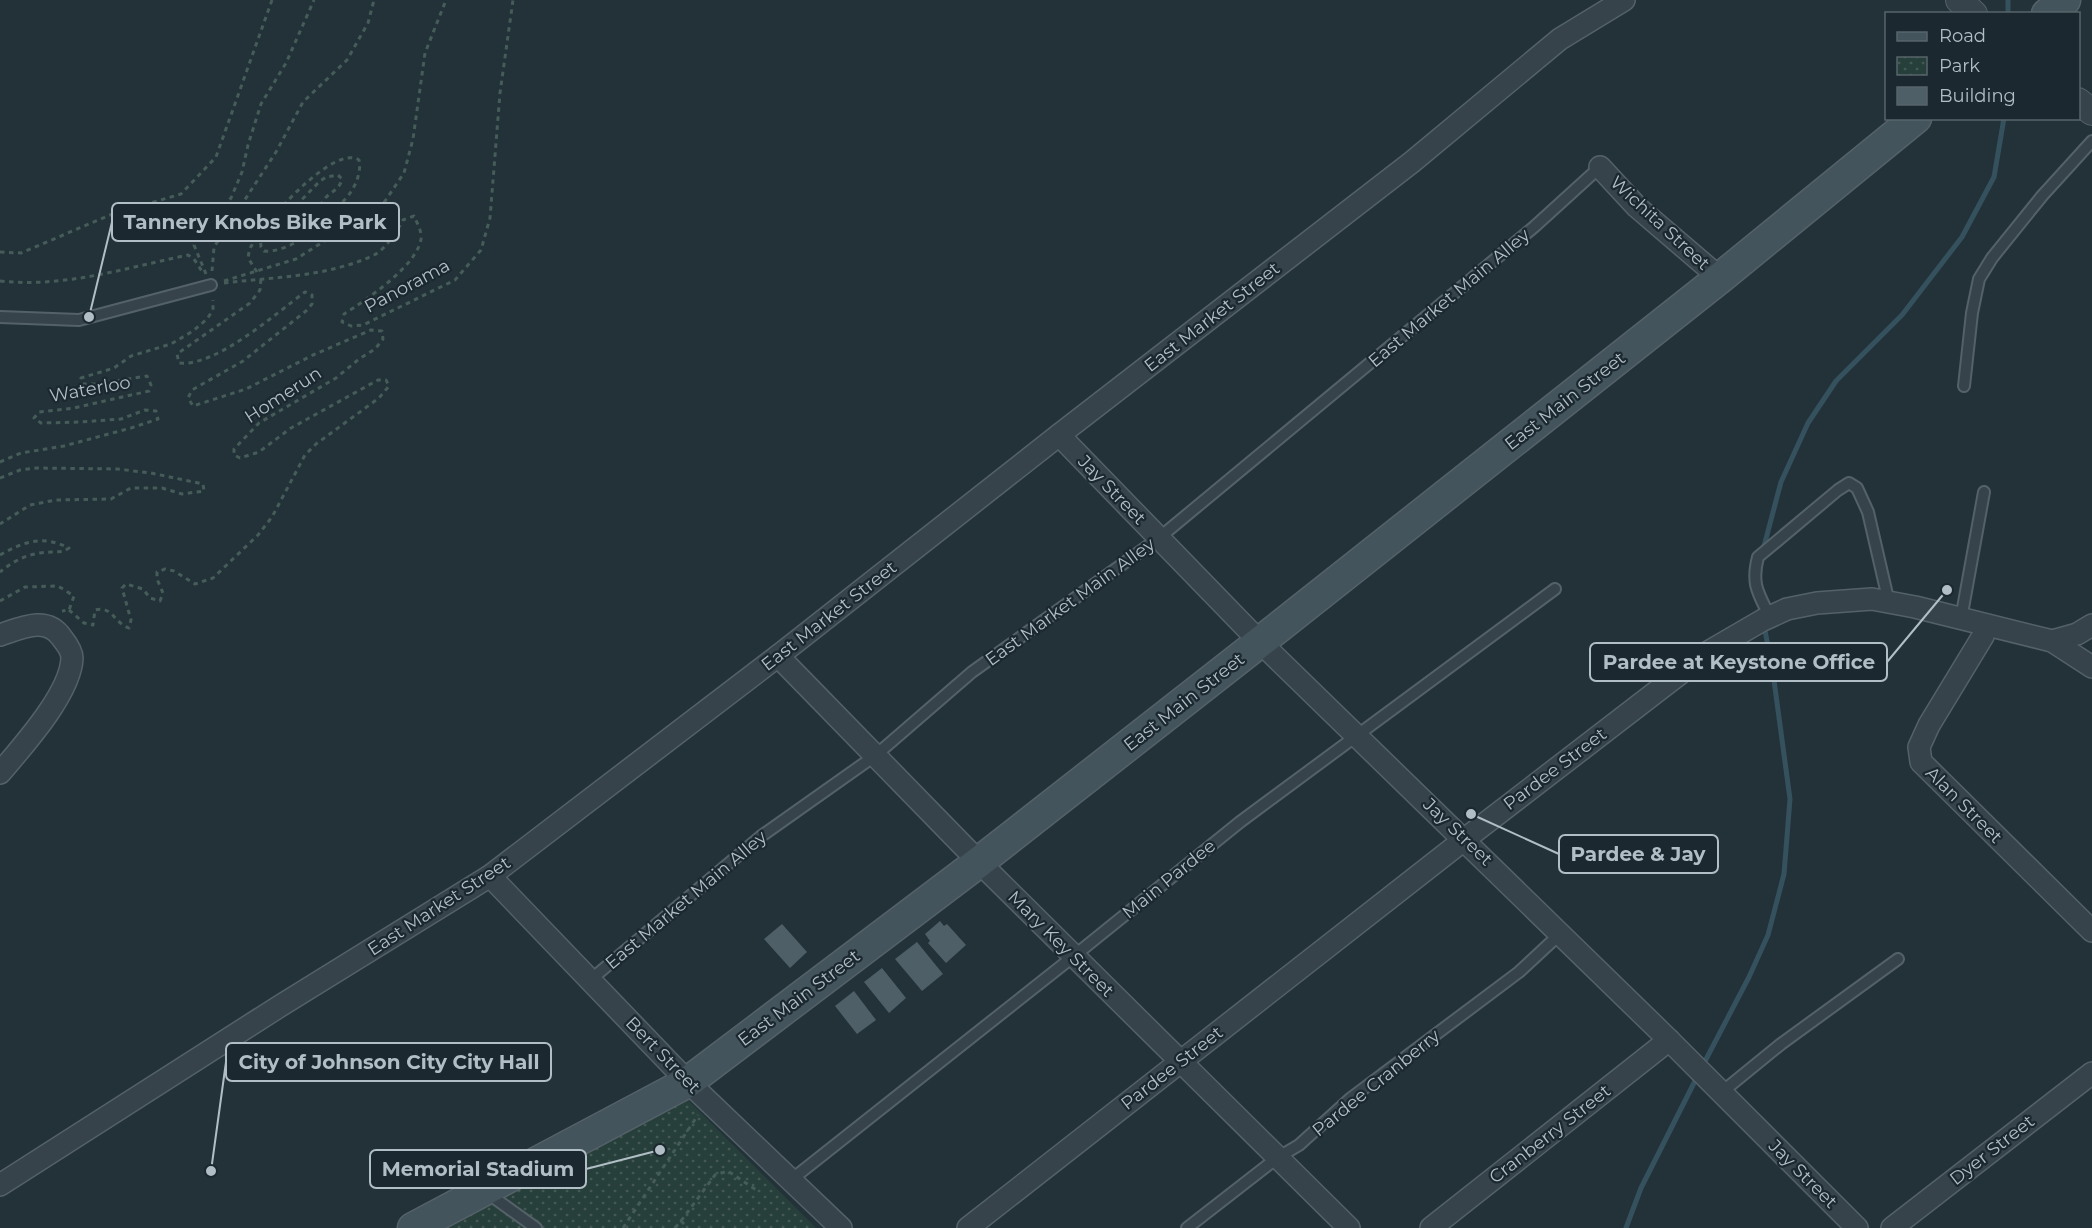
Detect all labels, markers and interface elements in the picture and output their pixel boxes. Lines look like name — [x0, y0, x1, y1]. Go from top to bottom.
legend — [1885, 12, 2080, 120]
text: Road — [1939, 25, 1986, 47]
text: Park — [1939, 55, 1980, 77]
text: Building — [1939, 85, 2016, 107]
street label: Wichita Street — [1606, 171, 1714, 275]
callout: Tannery Knobs Bike Park — [112, 203, 399, 241]
text: Tannery Knobs Bike Park — [124, 210, 387, 234]
street label: East Market Main Alley — [1364, 224, 1534, 372]
street label: Panorama — [361, 254, 453, 318]
street label: East Market Street — [1140, 257, 1284, 377]
street label: East Main Street — [1500, 347, 1630, 455]
street label: Homerun — [240, 362, 326, 428]
street label: Waterloo — [48, 371, 132, 407]
street label: Jay Street — [1073, 450, 1151, 529]
street label: East Market Main Alley — [981, 533, 1159, 671]
street label: East Market Street — [757, 556, 901, 676]
callout: Pardee at Keystone Office — [1590, 643, 1887, 681]
street label: East Main Street — [1119, 648, 1249, 756]
text: Pardee at Keystone Office — [1603, 650, 1875, 674]
street label: Pardee Street — [1499, 723, 1611, 815]
street label: Alan Street — [1921, 762, 2007, 848]
street label: Jay Street — [1418, 793, 1497, 871]
street label: East Market Main Alley — [601, 826, 771, 974]
street label: Main Pardee — [1118, 835, 1220, 923]
callout: Pardee & Jay — [1559, 835, 1718, 873]
text: Pardee & Jay — [1570, 842, 1707, 866]
street label: East Market Street — [363, 852, 515, 960]
street label: Mary Key Street — [1003, 886, 1119, 1002]
street label: East Main Street — [734, 945, 864, 1051]
street label: Bert Street — [621, 1012, 705, 1098]
street label: Pardee Street — [1117, 1021, 1227, 1115]
street label: Pardee Cranberry — [1308, 1025, 1444, 1141]
callout: City of Johnson City City Hall — [226, 1043, 551, 1081]
text: City of Johnson City City Hall — [239, 1050, 539, 1074]
street label: Cranberry Street — [1485, 1080, 1615, 1188]
street label: Dyer Street — [1945, 1110, 2039, 1190]
street label: Jay Street — [1763, 1134, 1842, 1213]
callout: Memorial Stadium — [370, 1150, 586, 1188]
text: Memorial Stadium — [382, 1157, 574, 1181]

